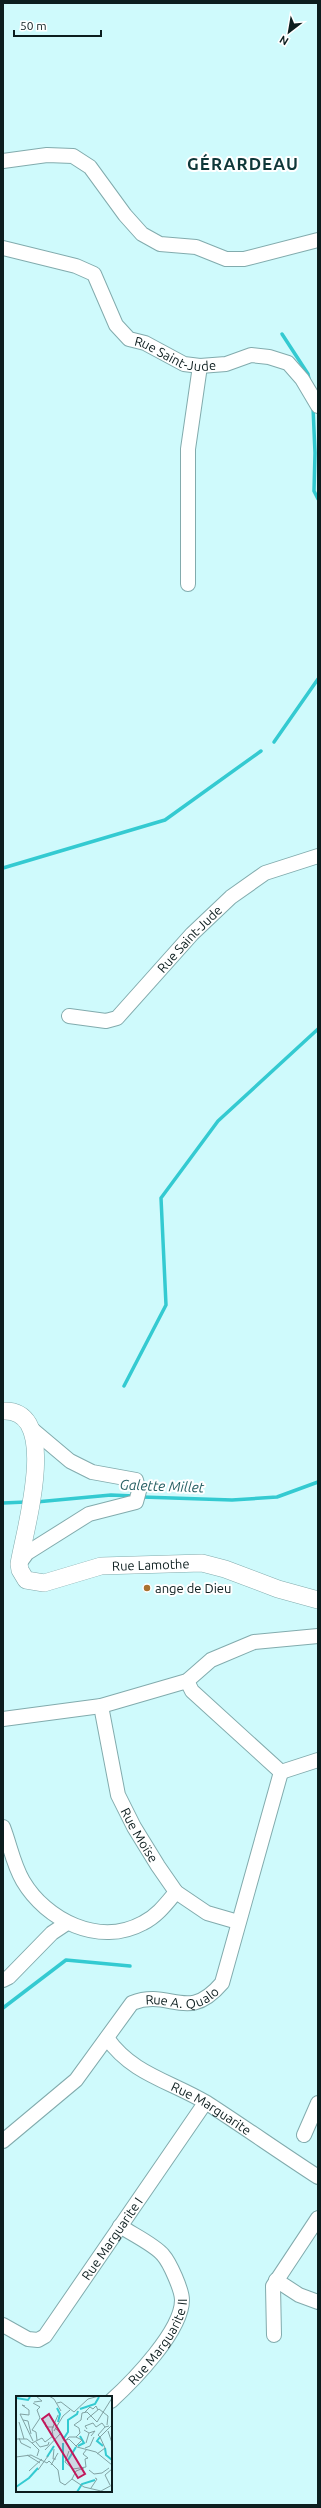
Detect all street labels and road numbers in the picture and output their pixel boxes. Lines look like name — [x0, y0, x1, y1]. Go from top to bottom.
street label: Rue Saint-Jude — [133, 334, 216, 373]
street label: Rue Saint-Jude — [154, 903, 224, 975]
street label: Rue Lamothe — [112, 1556, 190, 1573]
street label: Rue Moïse — [118, 1805, 161, 1865]
street label: Rue A. Qualo — [145, 1984, 221, 2012]
street label: Rue Marguarite — [169, 2079, 254, 2137]
street label: Rue Marguarite I — [79, 2195, 145, 2282]
street label: Rue Marguarite II — [125, 2299, 189, 2387]

